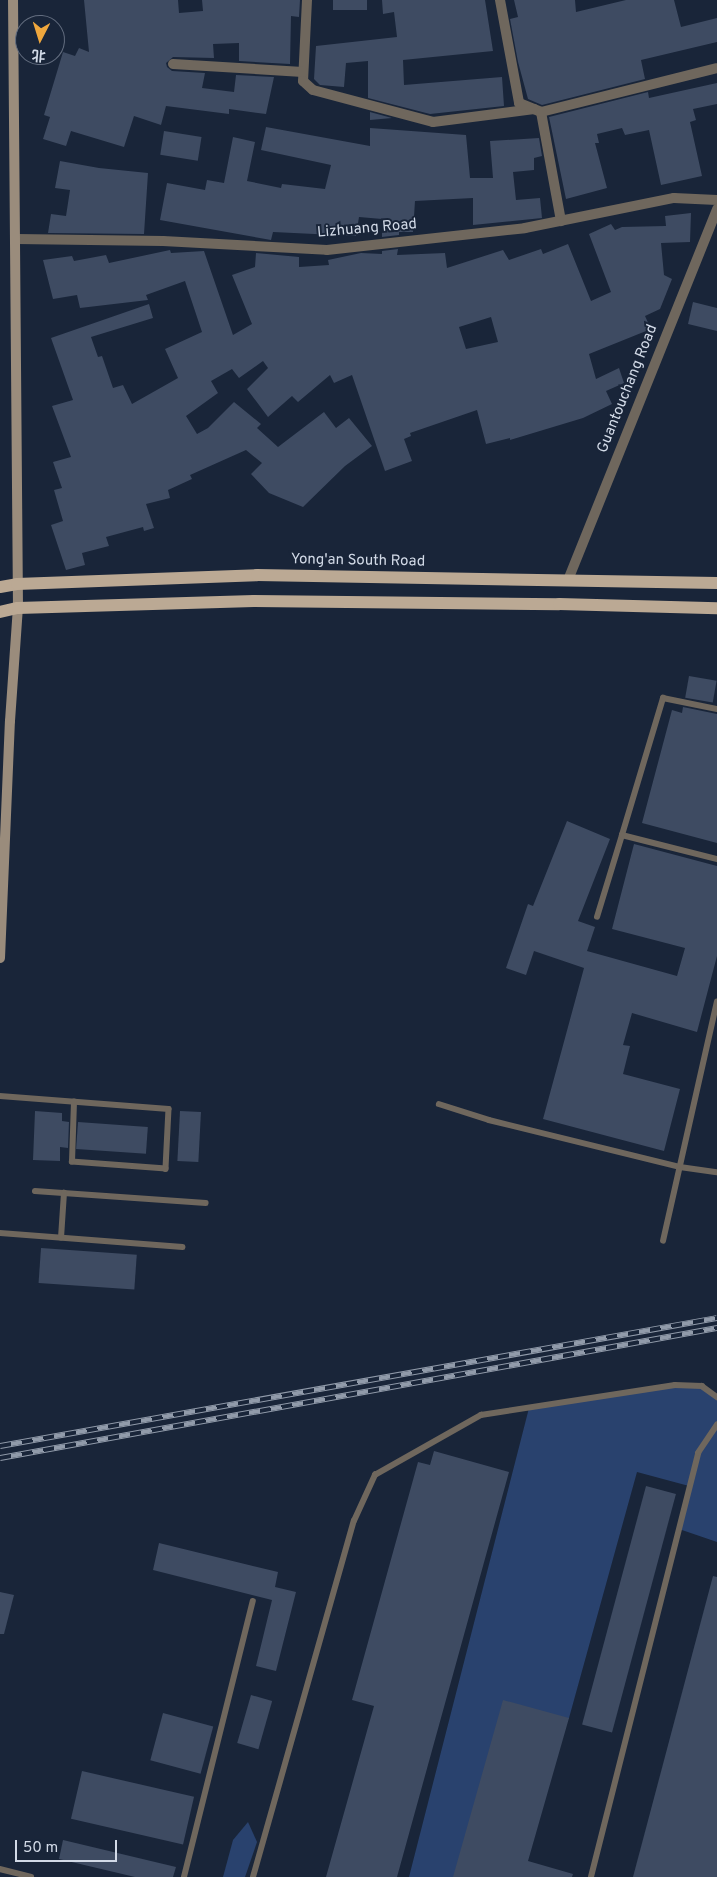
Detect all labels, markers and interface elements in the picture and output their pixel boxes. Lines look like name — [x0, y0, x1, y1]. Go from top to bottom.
north arrow — [15, 15, 65, 65]
text: 北 — [31, 45, 46, 64]
street label: Lizhuang Road — [316, 216, 418, 242]
street label: Guantouchang Road — [594, 322, 662, 456]
street label: Yong'an South Road — [291, 551, 425, 571]
scale bar — [18, 1830, 120, 1862]
text: 50 m — [23, 1839, 58, 1858]

